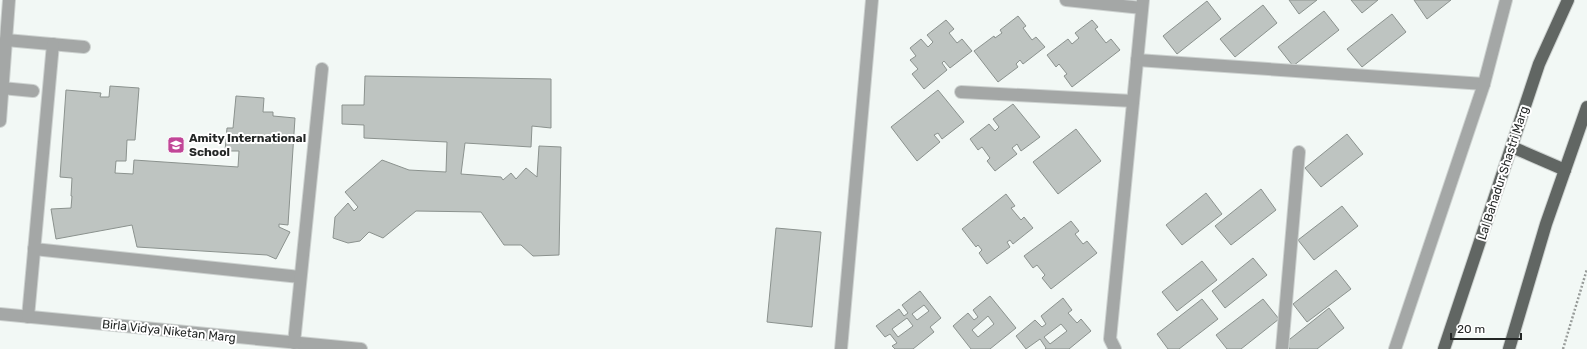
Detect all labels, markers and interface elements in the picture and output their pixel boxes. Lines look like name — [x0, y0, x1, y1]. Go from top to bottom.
street label: Lal Bahadur Shastri Marg — [1475, 104, 1531, 242]
place label: Amity International School — [189, 131, 306, 159]
school or university icon: Amity International School — [166, 135, 186, 155]
scale bar — [1451, 315, 1521, 341]
street label: Birla Vidya Niketan Marg — [101, 317, 237, 345]
text: 20 m — [1457, 322, 1485, 336]

